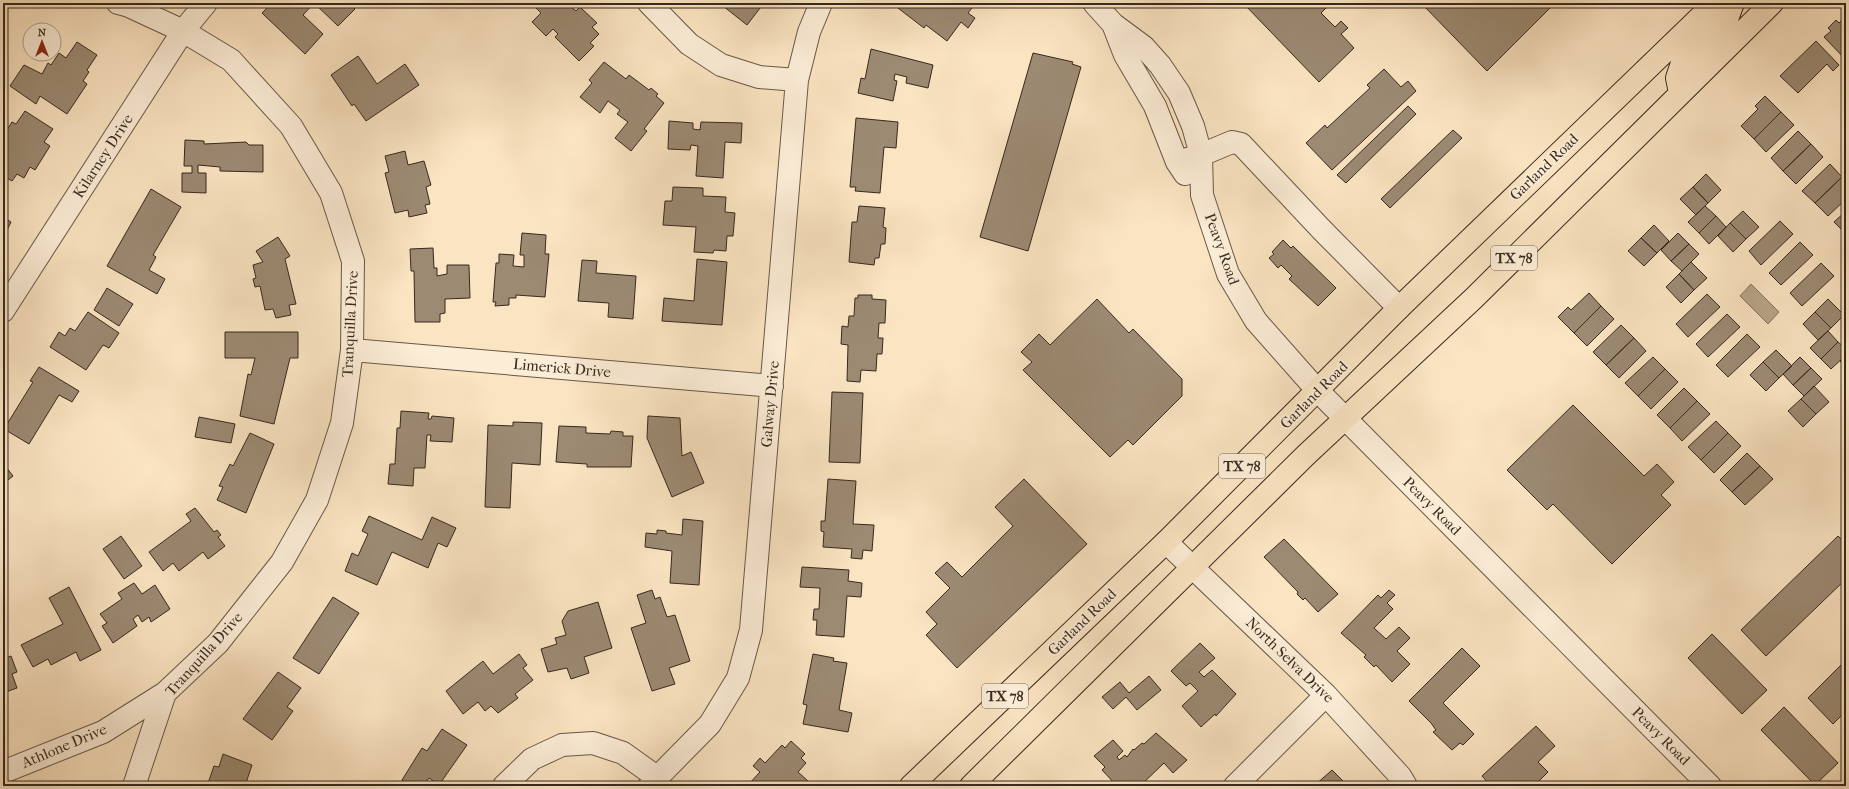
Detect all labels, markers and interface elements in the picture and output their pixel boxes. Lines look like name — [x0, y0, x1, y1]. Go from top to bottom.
north arrow — [22, 22, 62, 62]
text: N — [38, 26, 47, 39]
street label: Kilarney Drive — [69, 110, 137, 201]
street label: Garland Road — [1506, 129, 1583, 204]
street label: Peavy Road — [1201, 211, 1244, 288]
road number: TX 78 — [1491, 246, 1537, 270]
street label: Tranquilla Drive — [338, 270, 362, 378]
street label: Limerick Drive — [512, 355, 612, 381]
street label: Garland Road — [1276, 357, 1352, 433]
street label: Galway Drive — [757, 359, 783, 448]
road number: TX 78 — [1219, 454, 1265, 478]
street label: Peavy Road — [1399, 473, 1465, 539]
street label: Garland Road — [1044, 584, 1121, 659]
street label: Tranquilla Drive — [162, 608, 247, 700]
street label: North Selva Drive — [1242, 613, 1338, 707]
road number: TX 78 — [982, 684, 1028, 708]
street label: Peavy Road — [1628, 703, 1694, 769]
street label: Athlone Drive — [18, 720, 110, 772]

